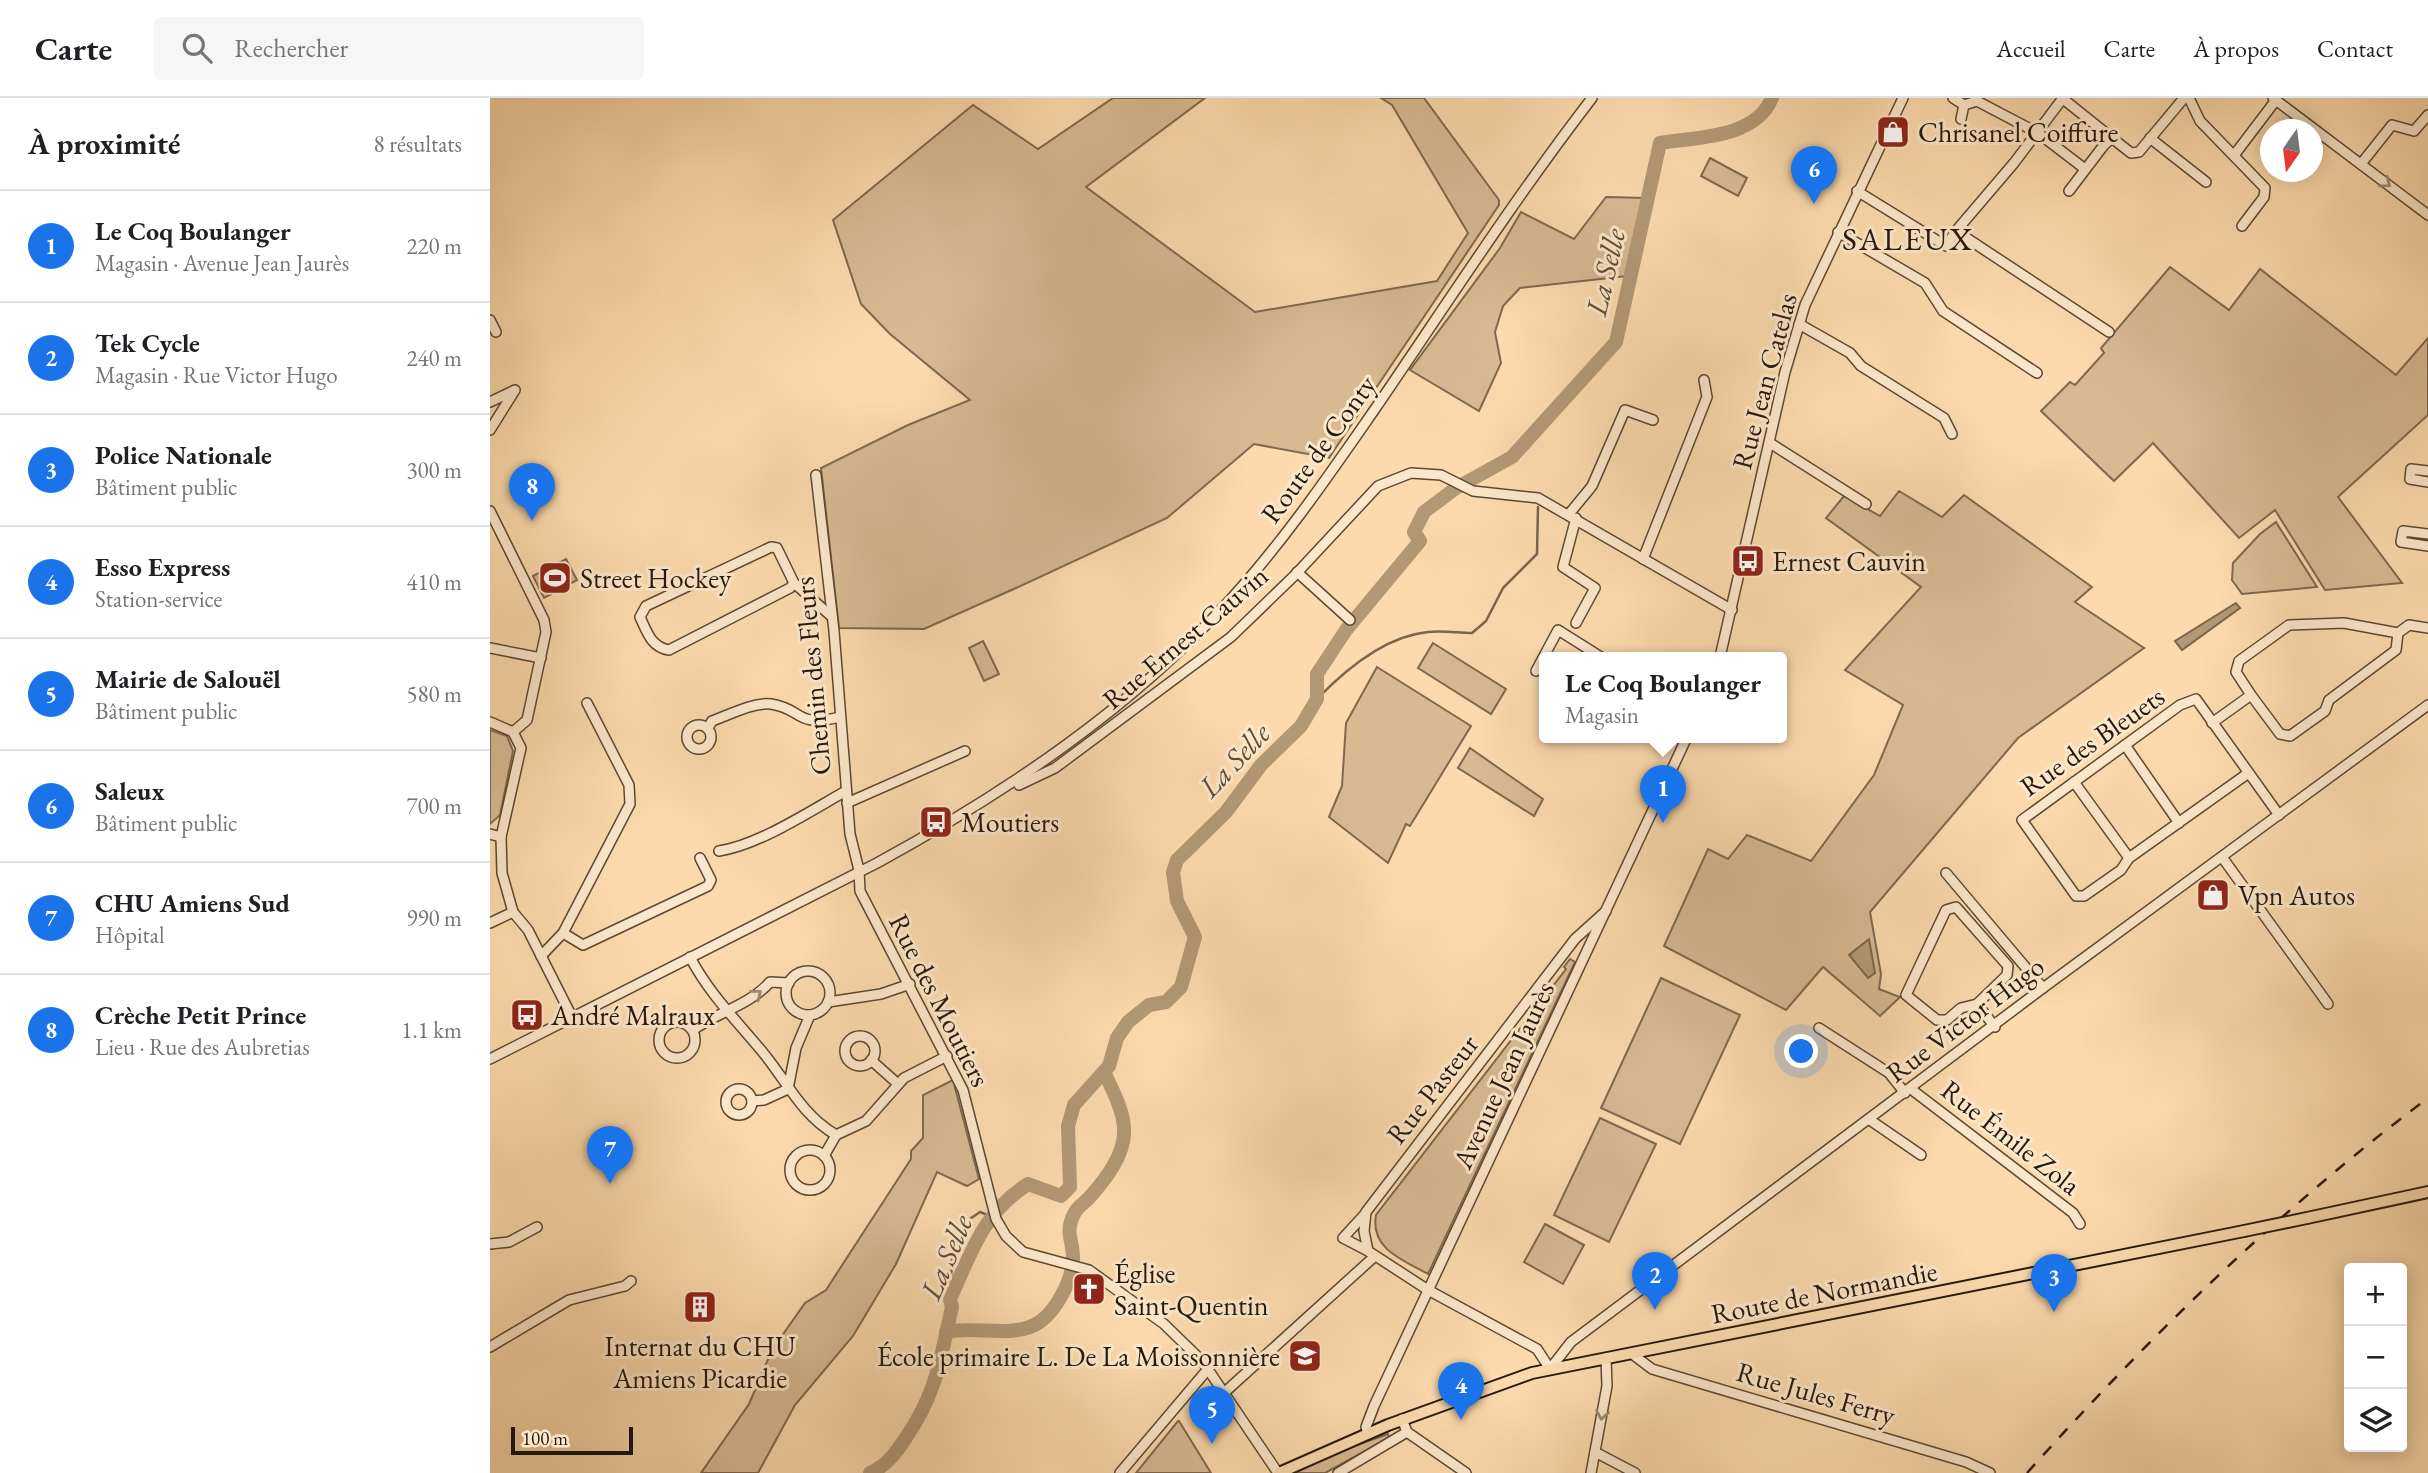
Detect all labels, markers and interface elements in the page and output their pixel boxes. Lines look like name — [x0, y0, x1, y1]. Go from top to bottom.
search box — [154, 17, 644, 80]
text: Carte — [35, 27, 112, 70]
icon: search — [178, 29, 216, 67]
text: Rechercher — [234, 31, 348, 65]
text: Accueil — [1996, 33, 2066, 64]
text: Carte — [2104, 33, 2155, 64]
text: À propos — [2193, 33, 2279, 64]
text: Contact — [2317, 33, 2393, 64]
shop icon: Chrisanel Coiffure — [1874, 113, 1912, 151]
place label: Chrisanel Coiffure — [1918, 114, 2119, 150]
north arrow — [2260, 119, 2323, 182]
text: À proximité — [28, 124, 180, 163]
text: 8 résultats — [374, 129, 462, 159]
pin: 6 — [1791, 146, 1837, 204]
one-way arrow — [2378, 175, 2391, 188]
text: Le Coq Boulanger — [95, 214, 291, 248]
district label: SALEUX — [1842, 218, 1974, 260]
water label: La Selle — [1576, 224, 1634, 321]
text: 1 — [45, 231, 57, 261]
text: 220 m — [406, 231, 462, 261]
text: Magasin · Avenue Jean Jaurès — [95, 248, 349, 278]
street label: Rue Jean Catelas — [1723, 289, 1805, 473]
text: Tek Cycle — [95, 326, 200, 360]
text: 2 — [45, 343, 57, 373]
text: 240 m — [406, 343, 462, 373]
text: Magasin · Rue Victor Hugo — [95, 360, 338, 390]
street label: Route de Conty — [1252, 367, 1384, 530]
text: Police Nationale — [95, 438, 272, 472]
text: 3 — [45, 455, 57, 485]
text: 300 m — [406, 455, 462, 485]
pin: 8 — [509, 463, 555, 521]
text: Bâtiment public — [95, 472, 237, 502]
bus stop icon: Ernest Cauvin — [1729, 542, 1767, 580]
place label: Ernest Cauvin — [1772, 543, 1926, 579]
text: Esso Express — [95, 550, 230, 584]
street label: Rue Ernest Cauvin — [1095, 557, 1275, 717]
sports icon: Street Hockey — [536, 559, 574, 597]
place label: Street Hockey — [580, 560, 732, 596]
text: 4 — [45, 567, 57, 597]
text: 410 m — [406, 567, 462, 597]
street label: Chemin des Fleurs — [785, 575, 839, 777]
text: Station-service — [95, 584, 222, 614]
popup — [1539, 652, 1787, 743]
text: Mairie de Salouël — [95, 662, 281, 696]
text: Le Coq Boulanger — [1565, 666, 1761, 700]
street label: Rue des Bleuets — [2013, 678, 2171, 804]
text: 5 — [45, 679, 57, 709]
text: 580 m — [406, 679, 462, 709]
text: Bâtiment public — [95, 696, 237, 726]
text: Magasin — [1565, 700, 1639, 730]
water label: La Selle — [1189, 714, 1279, 806]
pin: 1 — [1640, 765, 1686, 823]
text: Saleux — [95, 774, 165, 808]
text: 6 — [45, 791, 57, 821]
text: 700 m — [406, 791, 462, 821]
bus stop icon: Moutiers — [917, 803, 955, 841]
place label: Moutiers — [961, 804, 1059, 840]
text: Bâtiment public — [95, 808, 237, 838]
shop icon: Vpn Autos — [2194, 876, 2232, 914]
place label: Vpn Autos — [2238, 877, 2355, 913]
text: CHU Amiens Sud — [95, 886, 290, 920]
text: 7 — [45, 903, 57, 933]
text: 990 m — [406, 903, 462, 933]
street label: Rue des Moutiers — [881, 908, 999, 1092]
text: Hôpital — [95, 920, 165, 950]
street label: Rue Victor Hugo — [1879, 948, 2051, 1090]
street label: Avenue Jean Jaurès — [1443, 976, 1562, 1175]
one-way arrow — [750, 989, 762, 1002]
bus stop icon: André Malraux — [508, 996, 546, 1034]
place label: André Malraux — [550, 997, 715, 1033]
text: Crèche Petit Prince — [95, 998, 306, 1032]
text: 8 — [45, 1015, 57, 1045]
text: 1.1 km — [401, 1015, 462, 1045]
street label: Rue Pasteur — [1378, 1026, 1486, 1151]
text: Lieu · Rue des Aubretias — [95, 1032, 310, 1062]
your location — [1784, 1034, 1818, 1068]
street label: Rue Émile Zola — [1934, 1071, 2089, 1203]
pin: 7 — [587, 1126, 633, 1184]
water label: La Selle — [910, 1208, 982, 1306]
pin: 2 — [1632, 1252, 1678, 1310]
street label: Route de Normandie — [1708, 1252, 1940, 1332]
pin: 3 — [2031, 1254, 2077, 1312]
place label: Église Saint-Quentin — [1114, 1255, 1269, 1323]
map controls — [2344, 1263, 2407, 1452]
button: + — [2344, 1263, 2407, 1326]
church icon: Église Saint-Quentin — [1070, 1270, 1108, 1308]
building icon: Internat du CHU Amiens Picardie — [681, 1288, 719, 1326]
button: − — [2344, 1326, 2407, 1389]
place label: Internat du CHU Amiens Picardie — [604, 1328, 796, 1396]
school or university icon: École primaire L. De La Moissonnière — [1286, 1337, 1324, 1375]
place label: École primaire L. De La Moissonnière — [877, 1338, 1280, 1374]
street label: Rue Jules Ferry — [1733, 1353, 1900, 1433]
pin: 4 — [1438, 1362, 1484, 1420]
pin: 5 — [1189, 1386, 1235, 1444]
button: layers — [2344, 1389, 2407, 1452]
one-way arrow — [1595, 1410, 1610, 1421]
scale bar — [511, 1424, 634, 1456]
text: 100 m — [522, 1426, 568, 1451]

